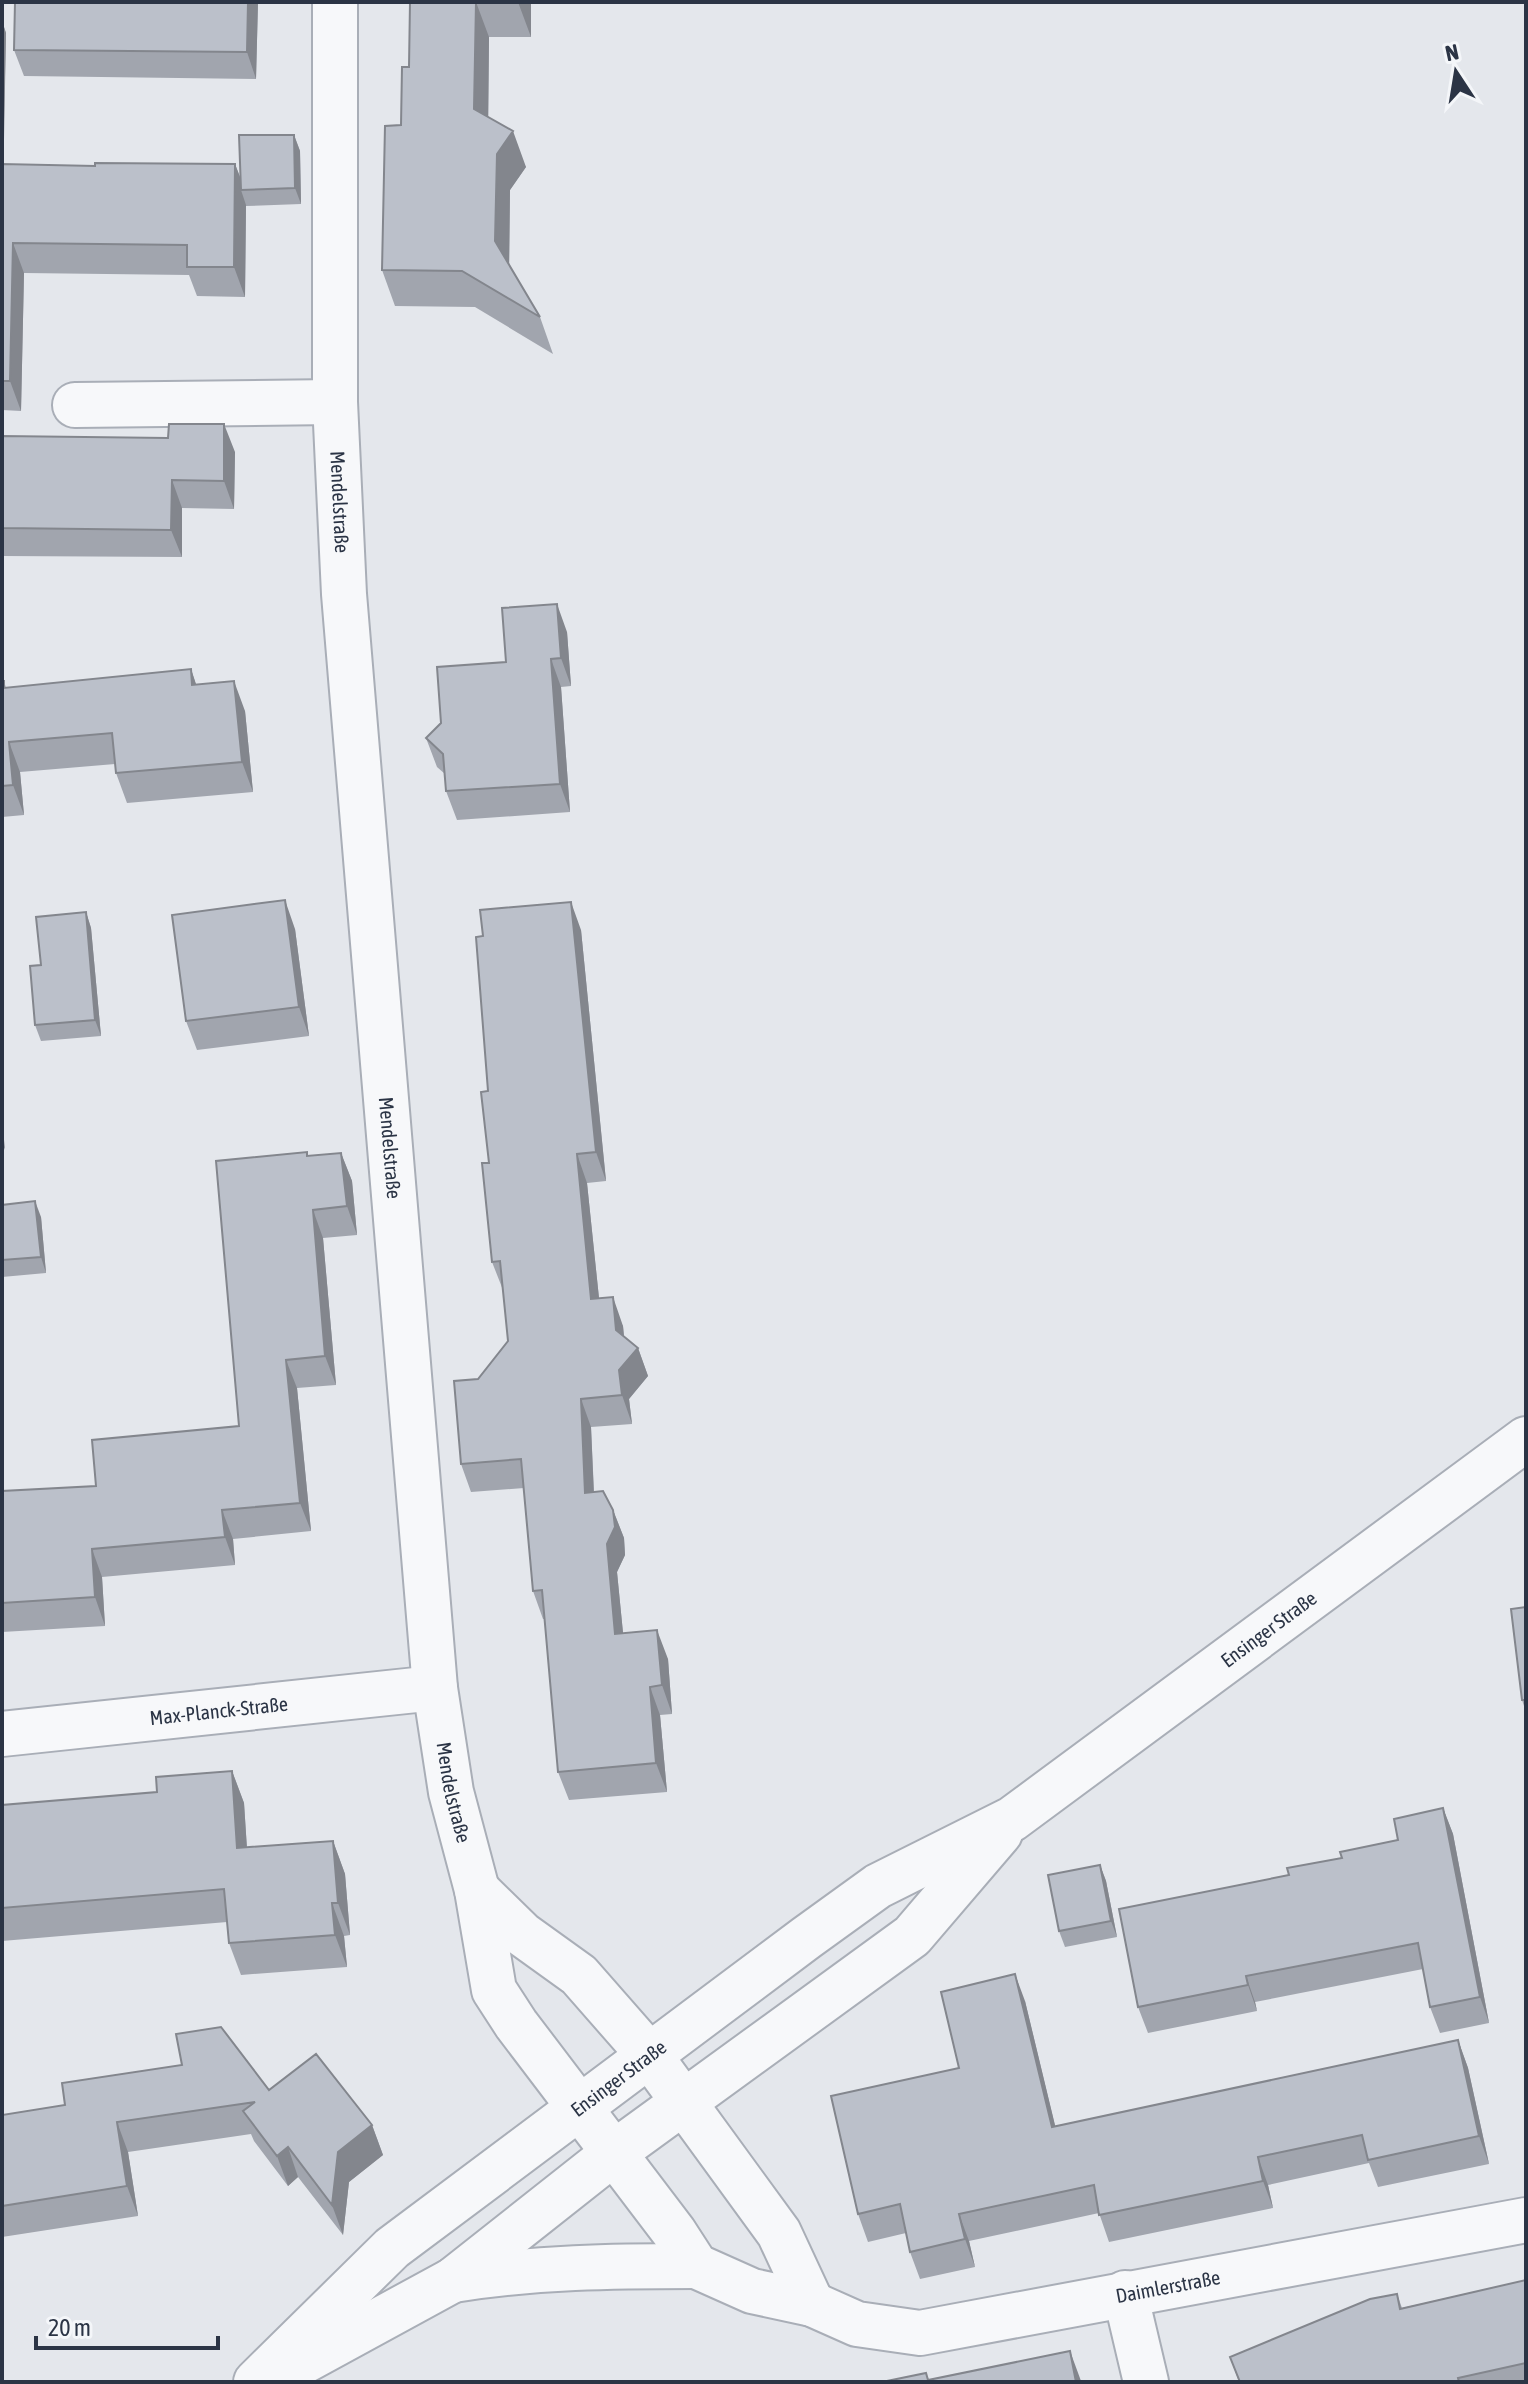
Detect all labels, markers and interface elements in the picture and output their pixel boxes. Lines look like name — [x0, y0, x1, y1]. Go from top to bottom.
north arrow — [1416, 32, 1496, 112]
text: N — [1443, 38, 1461, 67]
street label: Mendelstraße — [326, 450, 354, 553]
street label: Mendelstraße — [375, 1096, 406, 1200]
street label: Ensinger Straße — [1216, 1586, 1321, 1672]
street label: Max-Planck-Straße — [149, 1692, 289, 1729]
street label: Mendelstraße — [432, 1740, 476, 1845]
street label: Ensinger Straße — [566, 2035, 670, 2121]
street label: Daimlerstraße — [1114, 2265, 1222, 2307]
scale bar — [36, 2300, 218, 2350]
text: 20 m — [48, 2314, 91, 2341]

